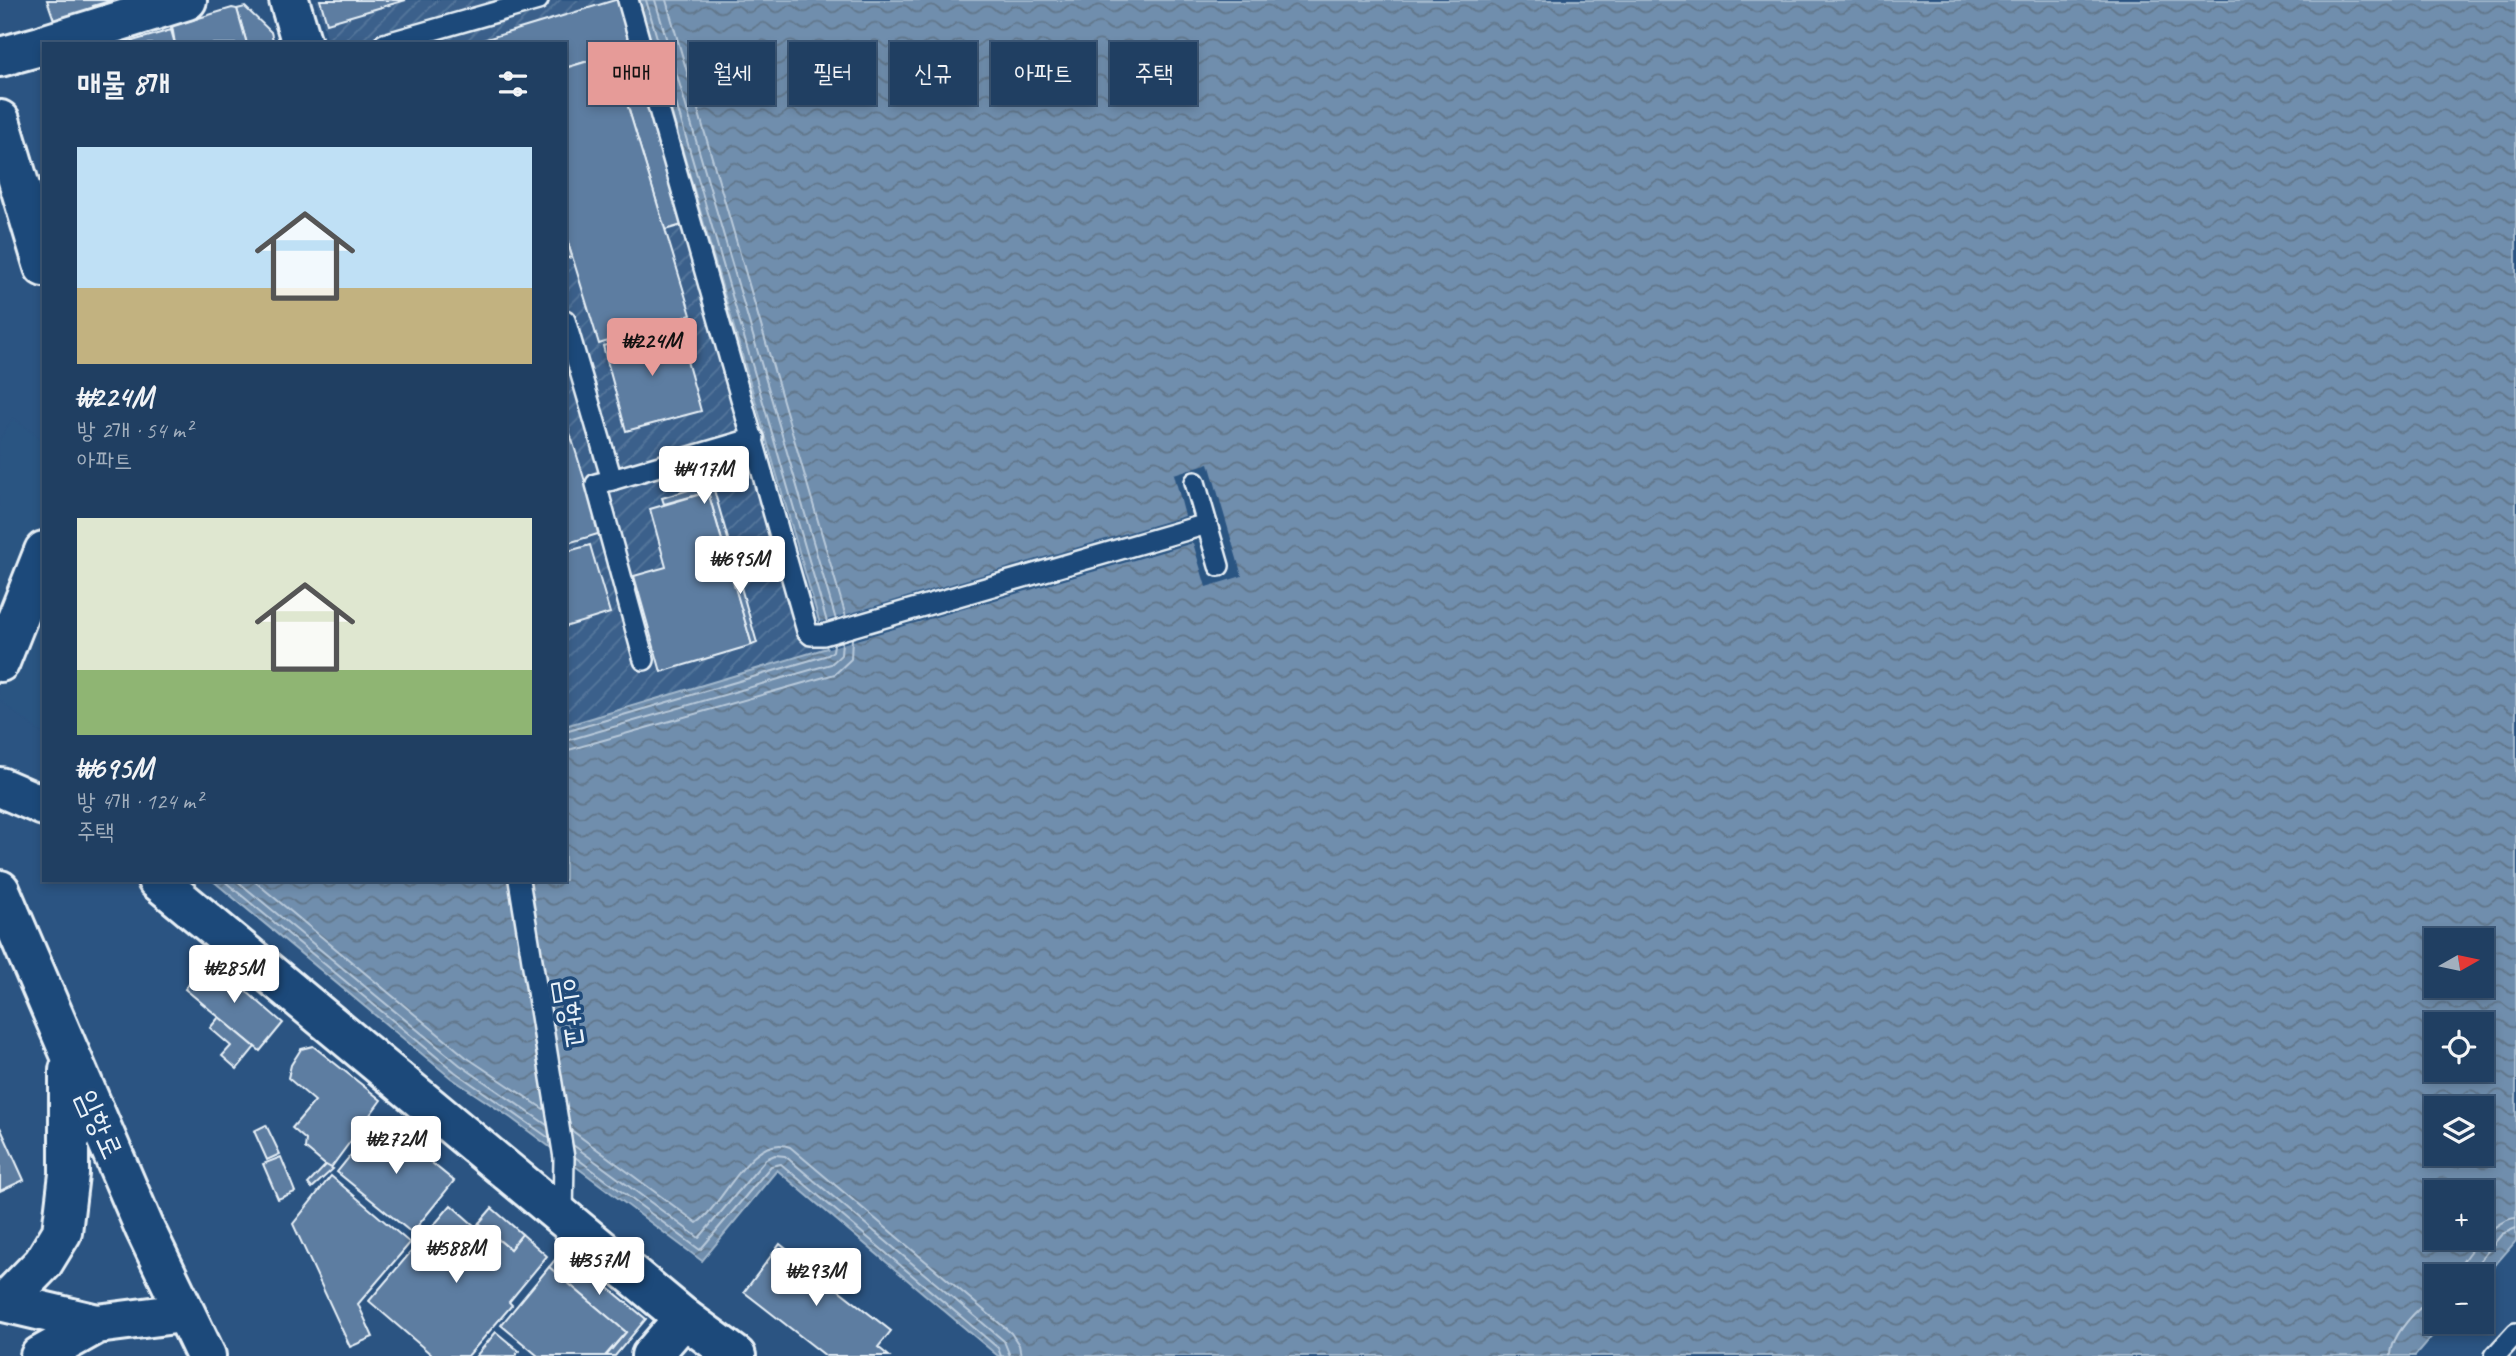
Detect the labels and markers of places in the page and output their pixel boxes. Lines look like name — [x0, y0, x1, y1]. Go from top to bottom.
pin: ₩224M — [603, 318, 701, 378]
pin: ₩417M — [655, 447, 753, 506]
pin: ₩695M — [691, 536, 789, 596]
pin: ₩285M — [185, 946, 283, 1005]
pin: ₩272M — [347, 1116, 445, 1176]
pin: ₩588M — [407, 1226, 505, 1285]
pin: ₩357M — [550, 1238, 648, 1297]
pin: ₩293M — [767, 1248, 865, 1308]

